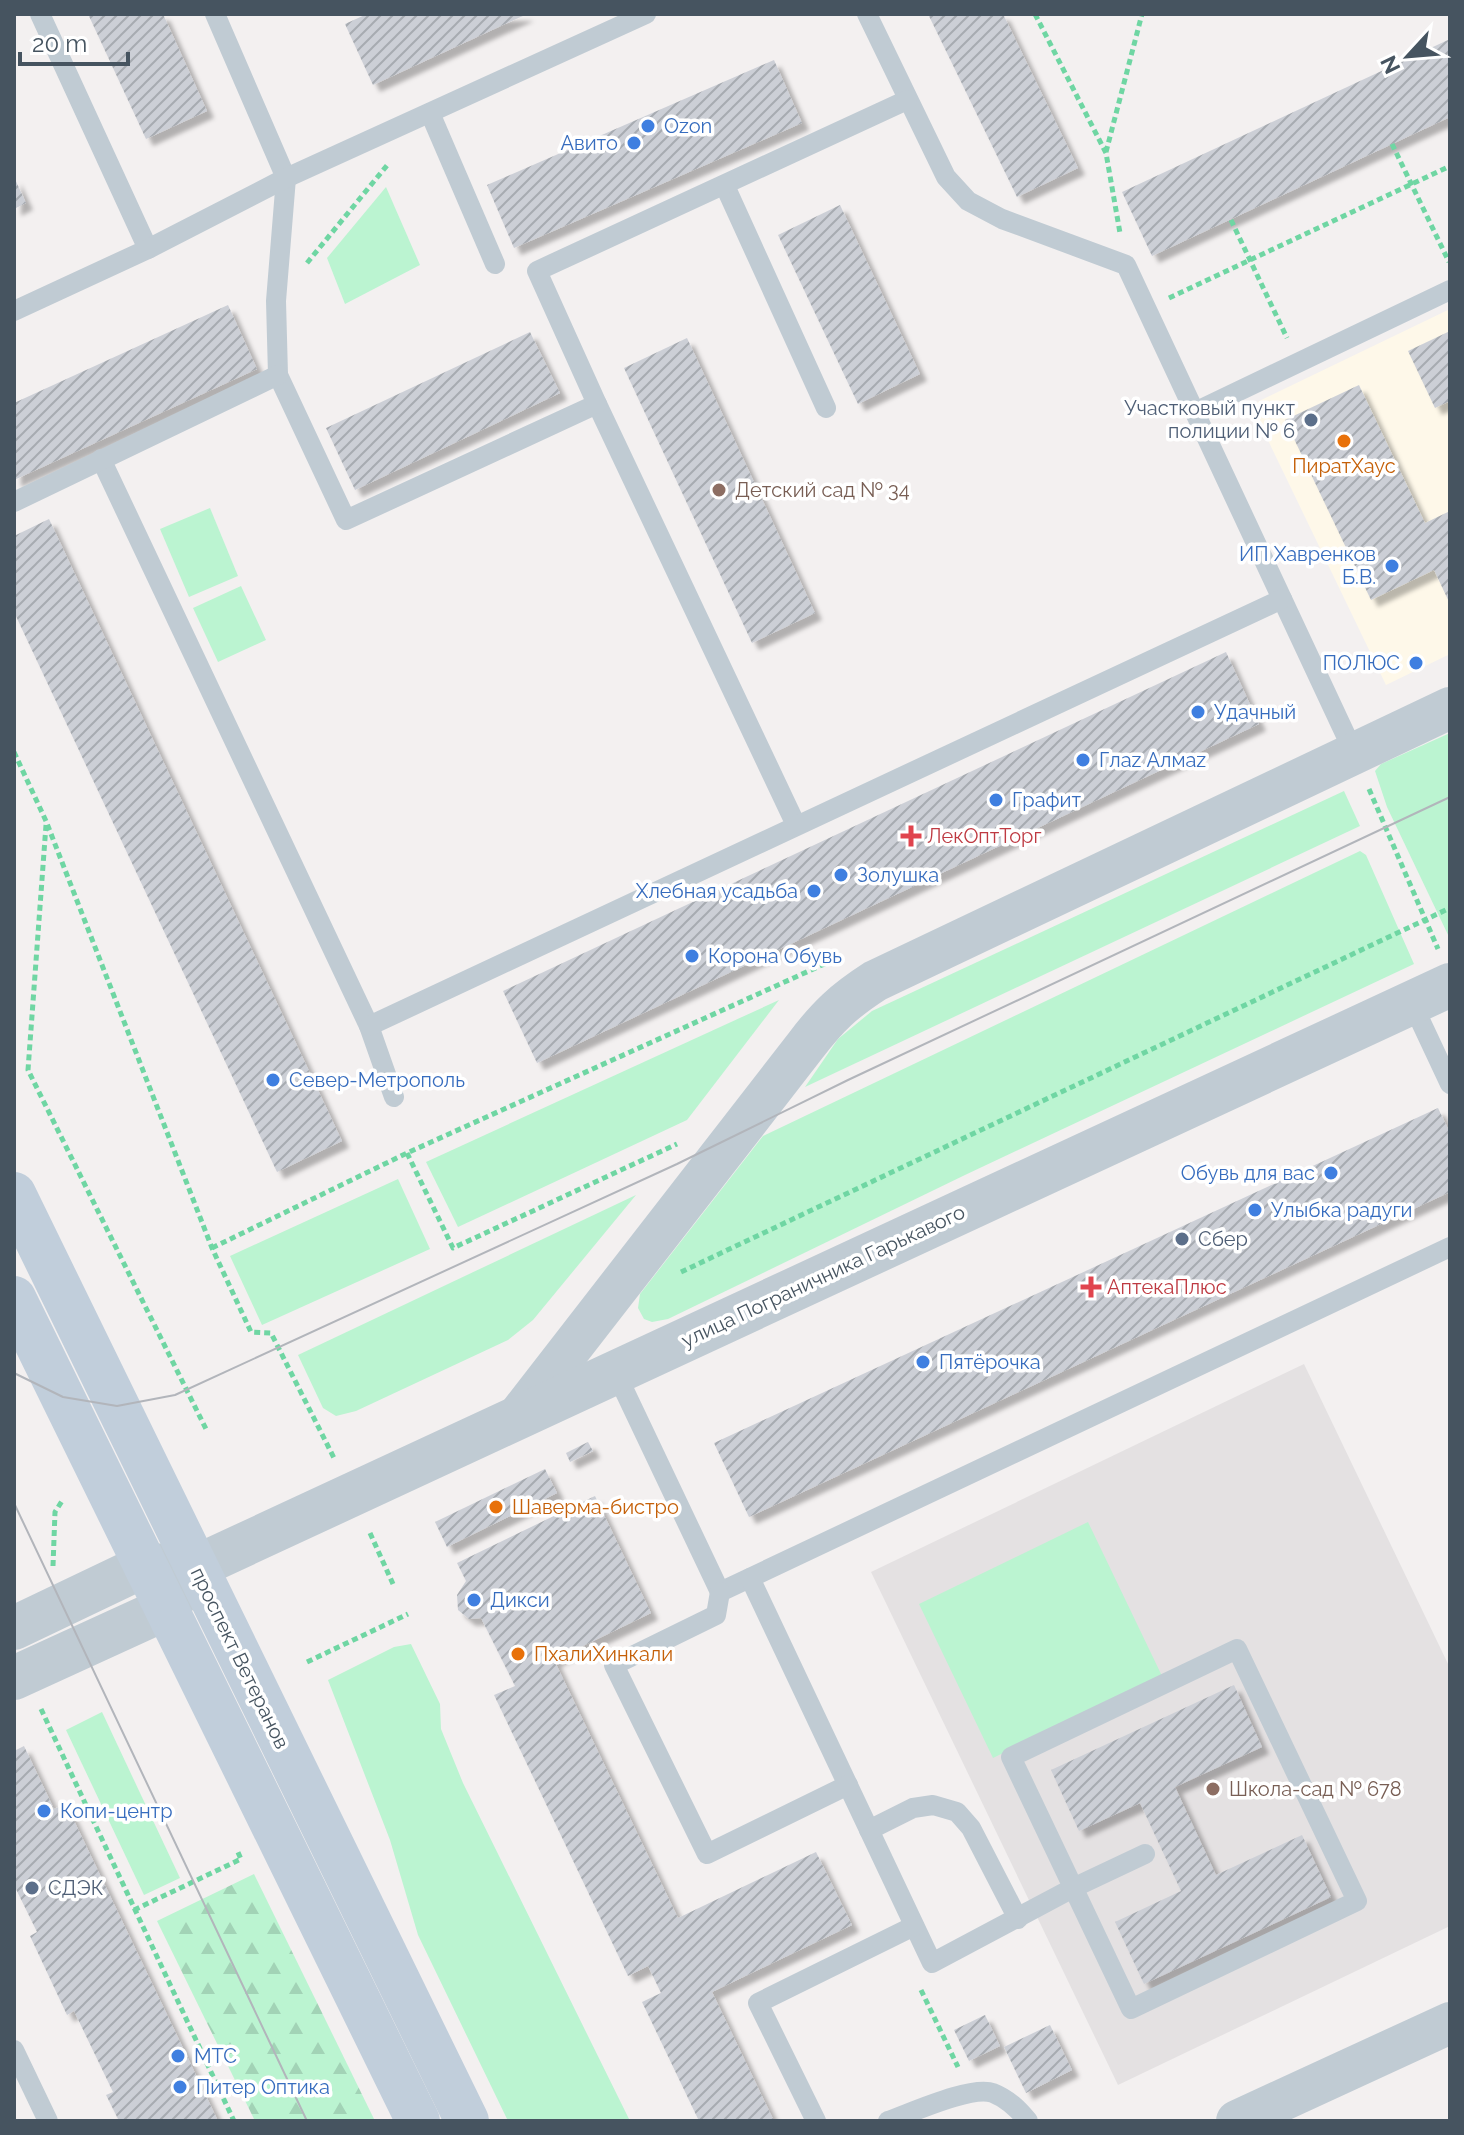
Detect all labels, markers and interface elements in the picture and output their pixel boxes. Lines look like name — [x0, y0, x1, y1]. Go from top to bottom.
scale bar — [20, 16, 128, 66]
north arrow — [1368, 16, 1448, 96]
text: 20 m — [32, 29, 87, 58]
text: N — [1375, 52, 1405, 78]
place label: Ozon — [664, 114, 712, 138]
marker: Ozon — [639, 117, 657, 135]
place label: Авито — [560, 131, 618, 155]
marker: Авито — [625, 134, 643, 152]
place label: Участковый пункт полиции № 6 — [1124, 396, 1295, 443]
marker: Участковый пункт полиции № 6 — [1302, 411, 1320, 429]
marker: ПиратХаус — [1335, 432, 1353, 450]
place label: ПиратХаус — [1292, 454, 1396, 478]
place label: Детский сад № 34 — [735, 478, 910, 502]
marker: Детский сад № 34 — [710, 481, 728, 499]
place label: ИП Хавренков Б.В. — [1239, 542, 1376, 589]
marker: ИП Хавренков Б.В. — [1383, 557, 1401, 575]
place label: ПОЛЮС — [1323, 651, 1400, 675]
marker: ПОЛЮС — [1407, 654, 1425, 672]
place label: Удачный — [1214, 700, 1296, 724]
marker: Удачный — [1189, 703, 1207, 721]
place label: Глаz Алмаz — [1099, 748, 1206, 772]
marker: Глаz Алмаz — [1074, 751, 1092, 769]
place label: Графит — [1012, 788, 1081, 812]
marker: Графит — [987, 791, 1005, 809]
place label: ЛекОптТорг — [927, 824, 1042, 848]
marker: ЛекОптТорг — [902, 827, 920, 845]
place label: Золушка — [857, 863, 939, 887]
marker: Золушка — [832, 866, 850, 884]
place label: Хлебная усадьба — [636, 879, 798, 903]
marker: Хлебная усадьба — [805, 882, 823, 900]
place label: Корона Обувь — [708, 944, 842, 968]
marker: Корона Обувь — [683, 947, 701, 965]
place label: Север-Метрополь — [289, 1068, 465, 1092]
marker: Север-Метрополь — [264, 1071, 282, 1089]
place label: Обувь для вас — [1181, 1161, 1315, 1185]
marker: Обувь для вас — [1322, 1164, 1340, 1182]
place label: Улыбка радуги — [1271, 1198, 1412, 1222]
street label: улица Пограничника Гарькавого — [677, 1200, 969, 1352]
marker: Улыбка радуги — [1246, 1201, 1264, 1219]
place label: Сбер — [1198, 1227, 1248, 1251]
marker: Сбер — [1173, 1230, 1191, 1248]
place label: АптекаПлюс — [1107, 1275, 1227, 1299]
marker: АптекаПлюс — [1082, 1278, 1100, 1296]
place label: Пятёрочка — [939, 1350, 1041, 1374]
marker: Пятёрочка — [914, 1353, 932, 1371]
place label: Шаверма-бистро — [512, 1495, 679, 1519]
marker: Шаверма-бистро — [487, 1498, 505, 1516]
street label: проспект Ветеранов — [186, 1564, 294, 1752]
place label: Дикси — [490, 1588, 550, 1612]
marker: Дикси — [465, 1591, 483, 1609]
place label: ПхалиХинкали — [534, 1642, 673, 1666]
marker: ПхалиХинкали — [509, 1645, 527, 1663]
place label: Школа-сад № 678 — [1229, 1777, 1402, 1801]
marker: Школа-сад № 678 — [1204, 1780, 1222, 1798]
place label: Копи-центр — [60, 1799, 173, 1823]
marker: Копи-центр — [35, 1802, 53, 1820]
place label: СДЭК — [48, 1876, 104, 1900]
marker: СДЭК — [23, 1879, 41, 1897]
place label: МТС — [194, 2044, 237, 2068]
marker: МТС — [169, 2047, 187, 2065]
place label: Питер Оптика — [196, 2075, 330, 2099]
marker: Питер Оптика — [171, 2078, 189, 2096]

